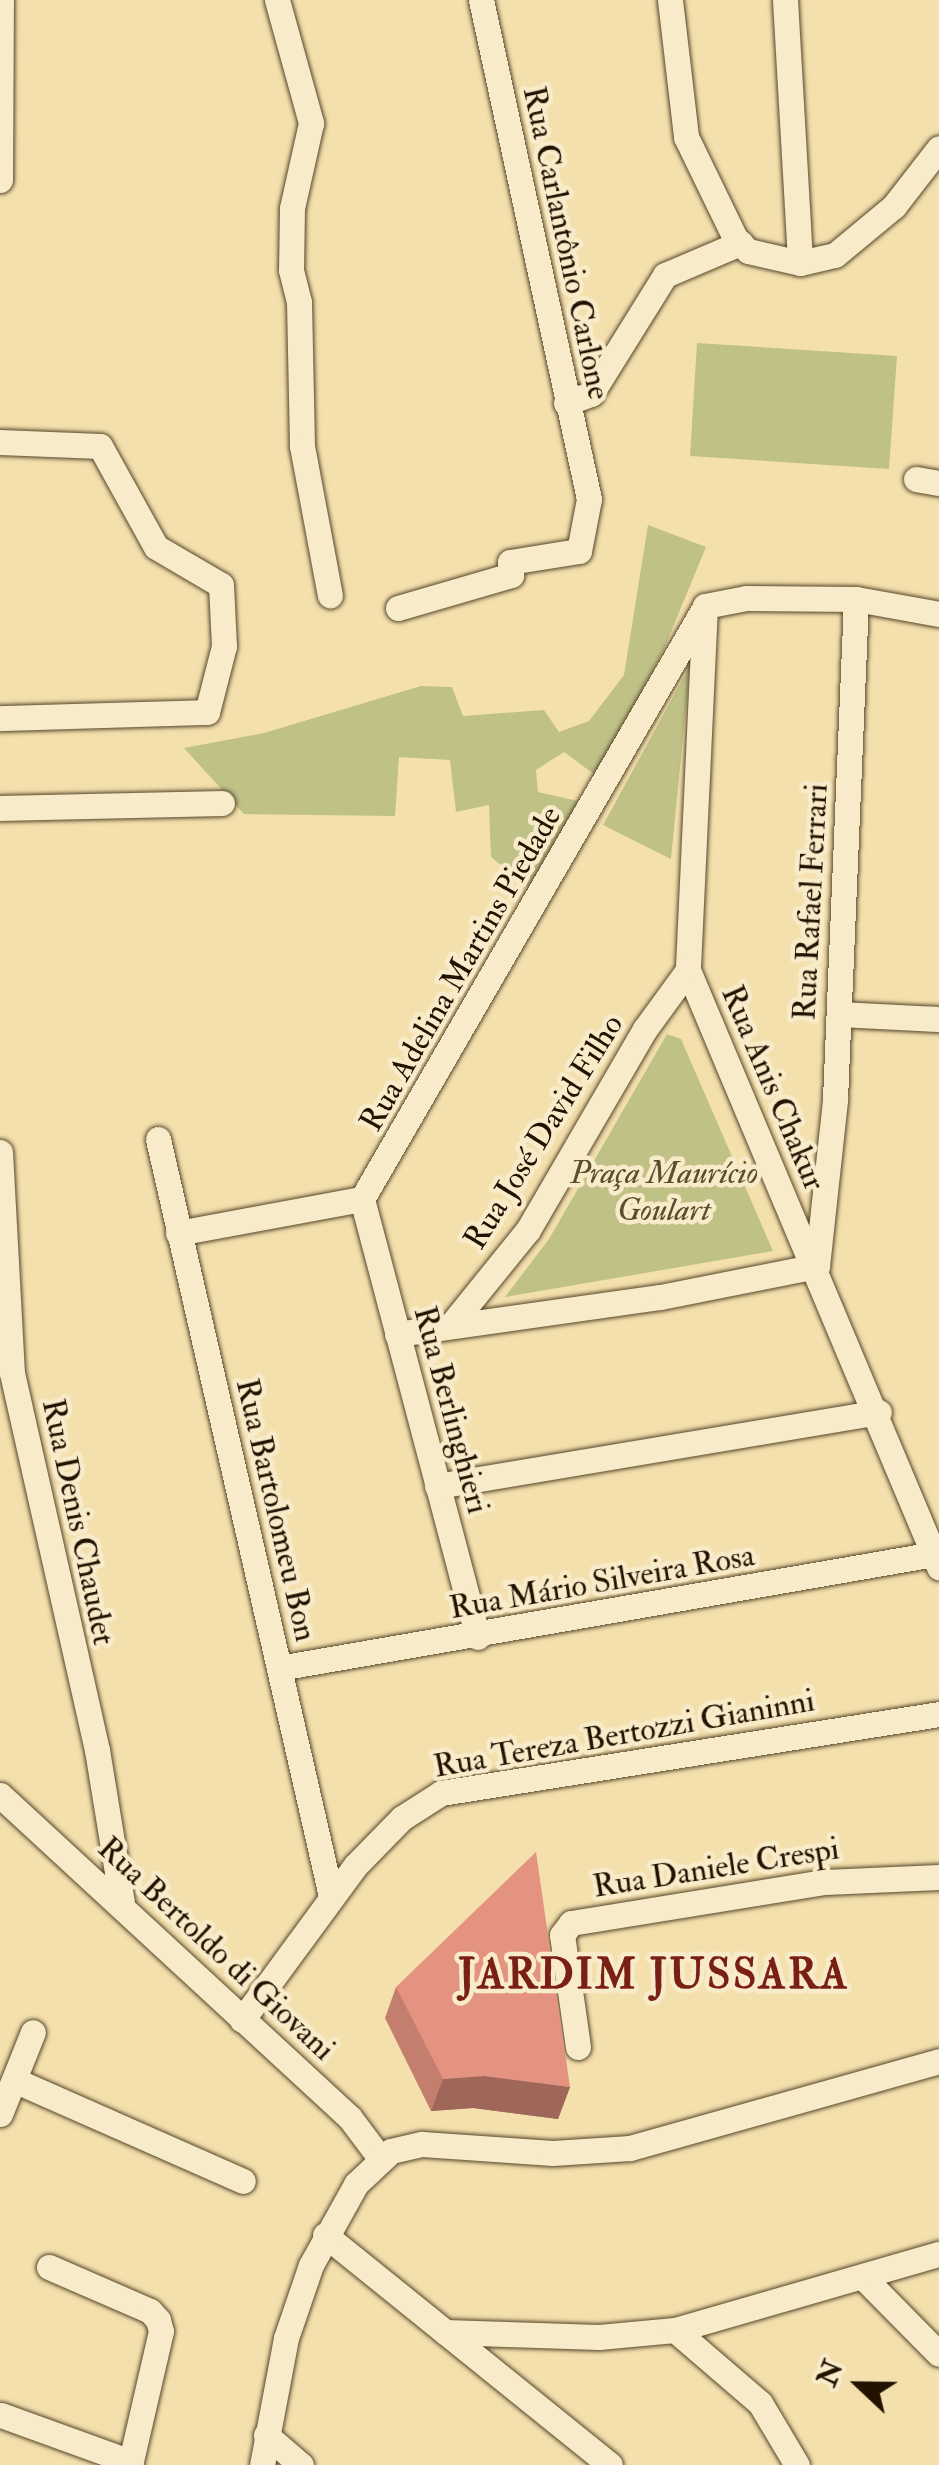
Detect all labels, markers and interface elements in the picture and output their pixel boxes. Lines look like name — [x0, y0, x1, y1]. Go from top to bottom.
street label: Rua Carlantônio Carlone — [514, 83, 618, 403]
street label: Rua Rafael Ferrari — [786, 783, 836, 1021]
street label: Rua Adelina Martins Piedade — [352, 800, 570, 1138]
street label: Rua Anis Chakur — [713, 980, 833, 1196]
street label: Rua José David Filho — [456, 1007, 632, 1257]
park label: Praça Maurício Goulart — [570, 1155, 758, 1230]
street label: Rua Berlinghieri — [405, 1302, 497, 1518]
street label: Rua Bartolomeu Bon — [227, 1375, 325, 1645]
street label: Rua Denis Chaudet — [33, 1395, 123, 1649]
street label: Rua Mário Silveira Rosa — [447, 1536, 757, 1628]
street label: Rua Tereza Bertozzi Gianinni — [431, 1682, 817, 1786]
street label: Rua Bertoldo di Giovani — [90, 1829, 342, 2069]
street label: Rua Daniele Crespi — [590, 1830, 842, 1906]
district label: JARDIM JUSSARA — [458, 1950, 850, 2000]
north arrow — [809, 2335, 909, 2435]
text: N — [810, 2355, 852, 2392]

